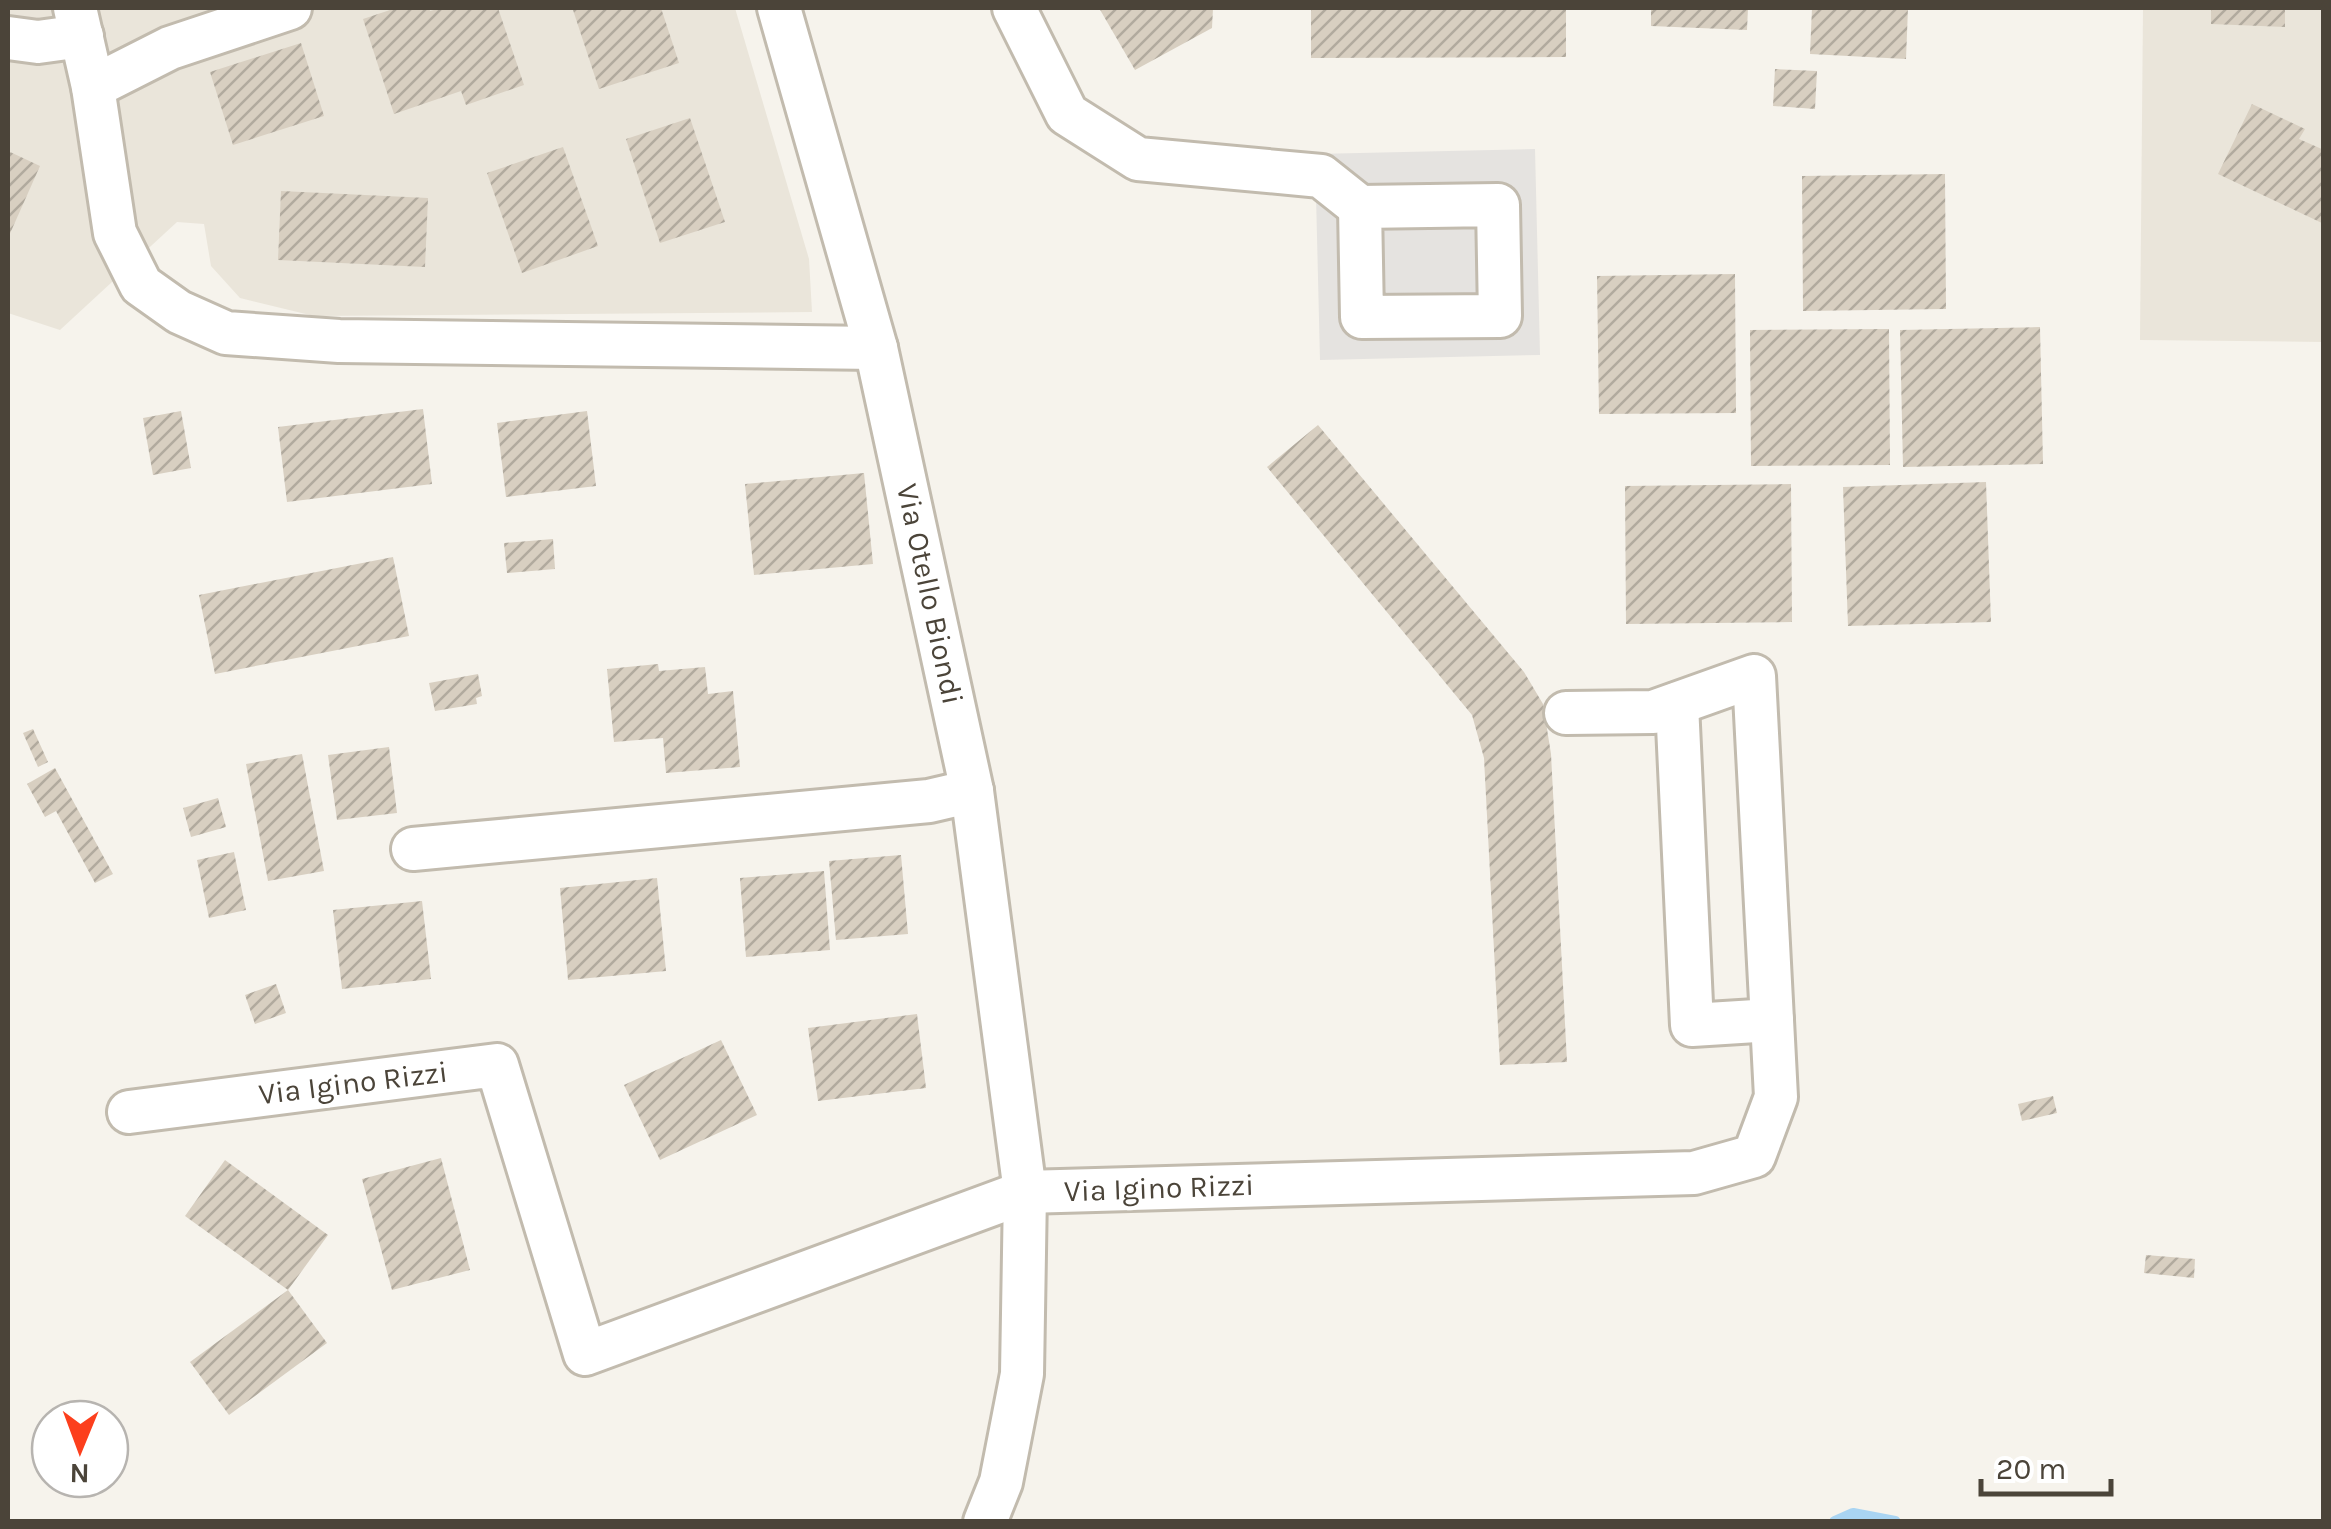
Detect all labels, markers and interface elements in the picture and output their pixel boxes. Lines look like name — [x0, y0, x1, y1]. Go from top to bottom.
street label: Via Otello Biondi — [889, 480, 971, 708]
street label: Via Igino Rizzi — [256, 1054, 450, 1112]
street label: Via Igino Rizzi — [1063, 1167, 1255, 1209]
north arrow — [30, 1399, 130, 1499]
scale bar — [1981, 1434, 2111, 1496]
text: 20 m — [1996, 1451, 2066, 1487]
text: N — [69, 1457, 90, 1490]

